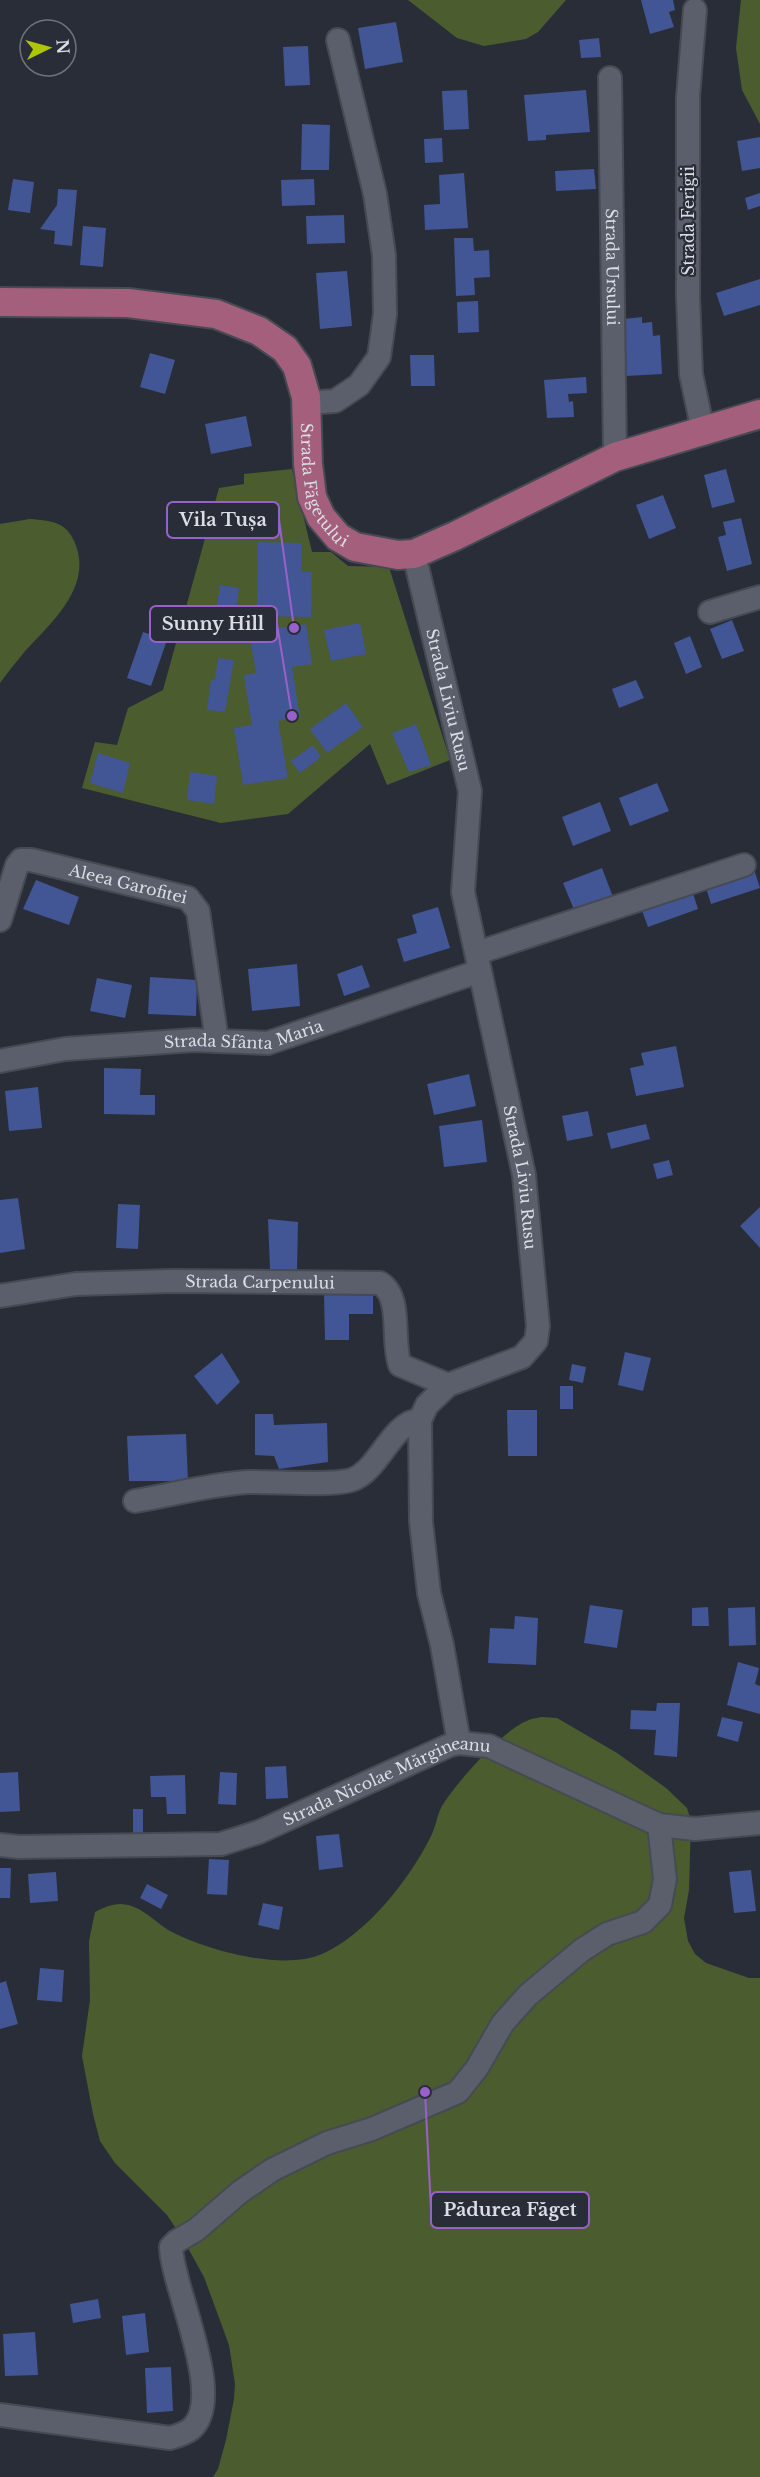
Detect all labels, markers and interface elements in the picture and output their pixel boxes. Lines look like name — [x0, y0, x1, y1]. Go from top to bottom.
north arrow — [18, 18, 78, 78]
text: N — [52, 38, 74, 55]
street label: Strada Ferigii — [678, 166, 698, 276]
street label: Strada Ursului — [602, 208, 623, 326]
street label: Strada Făgetului — [297, 423, 352, 551]
callout: Vila Tușa — [167, 502, 279, 538]
text: Vila Tușa — [178, 509, 267, 531]
callout: Sunny Hill — [150, 606, 277, 642]
text: Sunny Hill — [162, 613, 265, 635]
street label: Strada Liviu Rusu — [422, 627, 475, 774]
street label: Aleea Garofitei — [66, 859, 190, 908]
street label: Strada Sfânta Maria — [163, 1015, 326, 1053]
street label: Strada Liviu Rusu — [499, 1103, 541, 1251]
street label: Strada Carpenului — [185, 1271, 335, 1293]
street label: Strada Nicolae Mărgineanu — [280, 1733, 492, 1830]
callout: Pădurea Făget — [431, 2192, 589, 2228]
text: Pădurea Făget — [443, 2199, 577, 2221]

